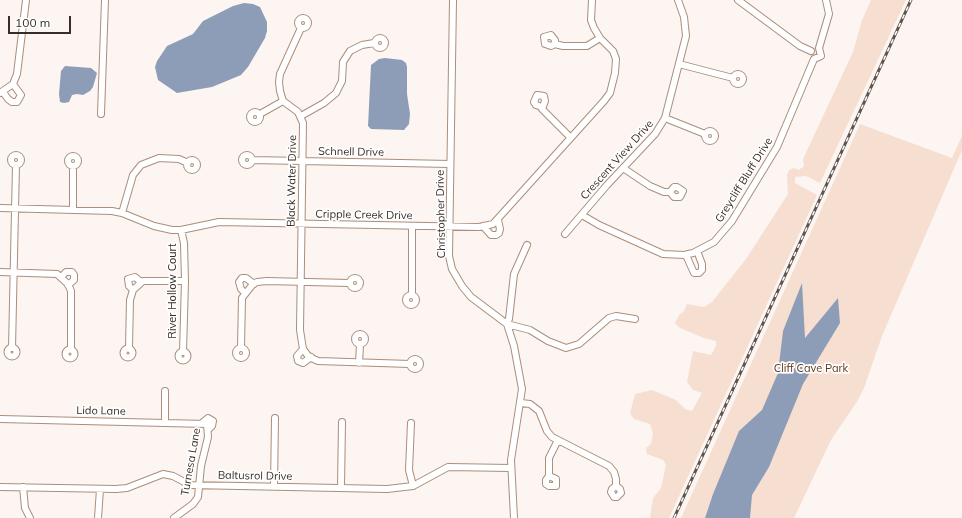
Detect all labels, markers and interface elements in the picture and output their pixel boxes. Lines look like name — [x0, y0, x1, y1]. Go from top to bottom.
scale bar — [10, 8, 73, 34]
text: 100 m — [15, 15, 50, 30]
street label: Crescent View Drive — [578, 117, 656, 203]
street label: Black Water Drive — [285, 135, 299, 227]
street label: Greycliff Bluff Drive — [713, 135, 775, 225]
street label: Schnell Drive — [318, 145, 384, 159]
street label: Christopher Drive — [434, 170, 448, 258]
street label: Cripple Creek Drive — [315, 208, 413, 222]
street label: River Hollow Court — [166, 243, 180, 339]
park label: Cliff Cave Park — [774, 362, 848, 376]
street label: Lido Lane — [76, 404, 126, 418]
street label: Turnesa Lane — [179, 427, 203, 497]
street label: Baltusrol Drive — [218, 469, 292, 483]

